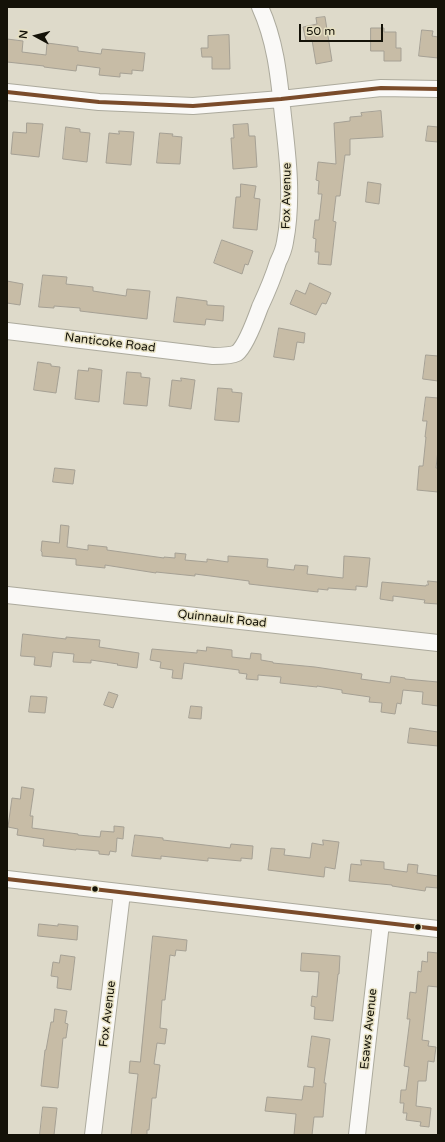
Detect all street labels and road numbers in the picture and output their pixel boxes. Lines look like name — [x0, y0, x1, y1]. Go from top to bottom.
street label: Fox Avenue — [279, 163, 295, 229]
street label: Nanticoke Road — [64, 330, 156, 356]
street label: Quinnault Road — [177, 607, 267, 631]
street label: Fox Avenue — [97, 980, 119, 1048]
street label: Esaws Avenue — [358, 988, 380, 1070]

